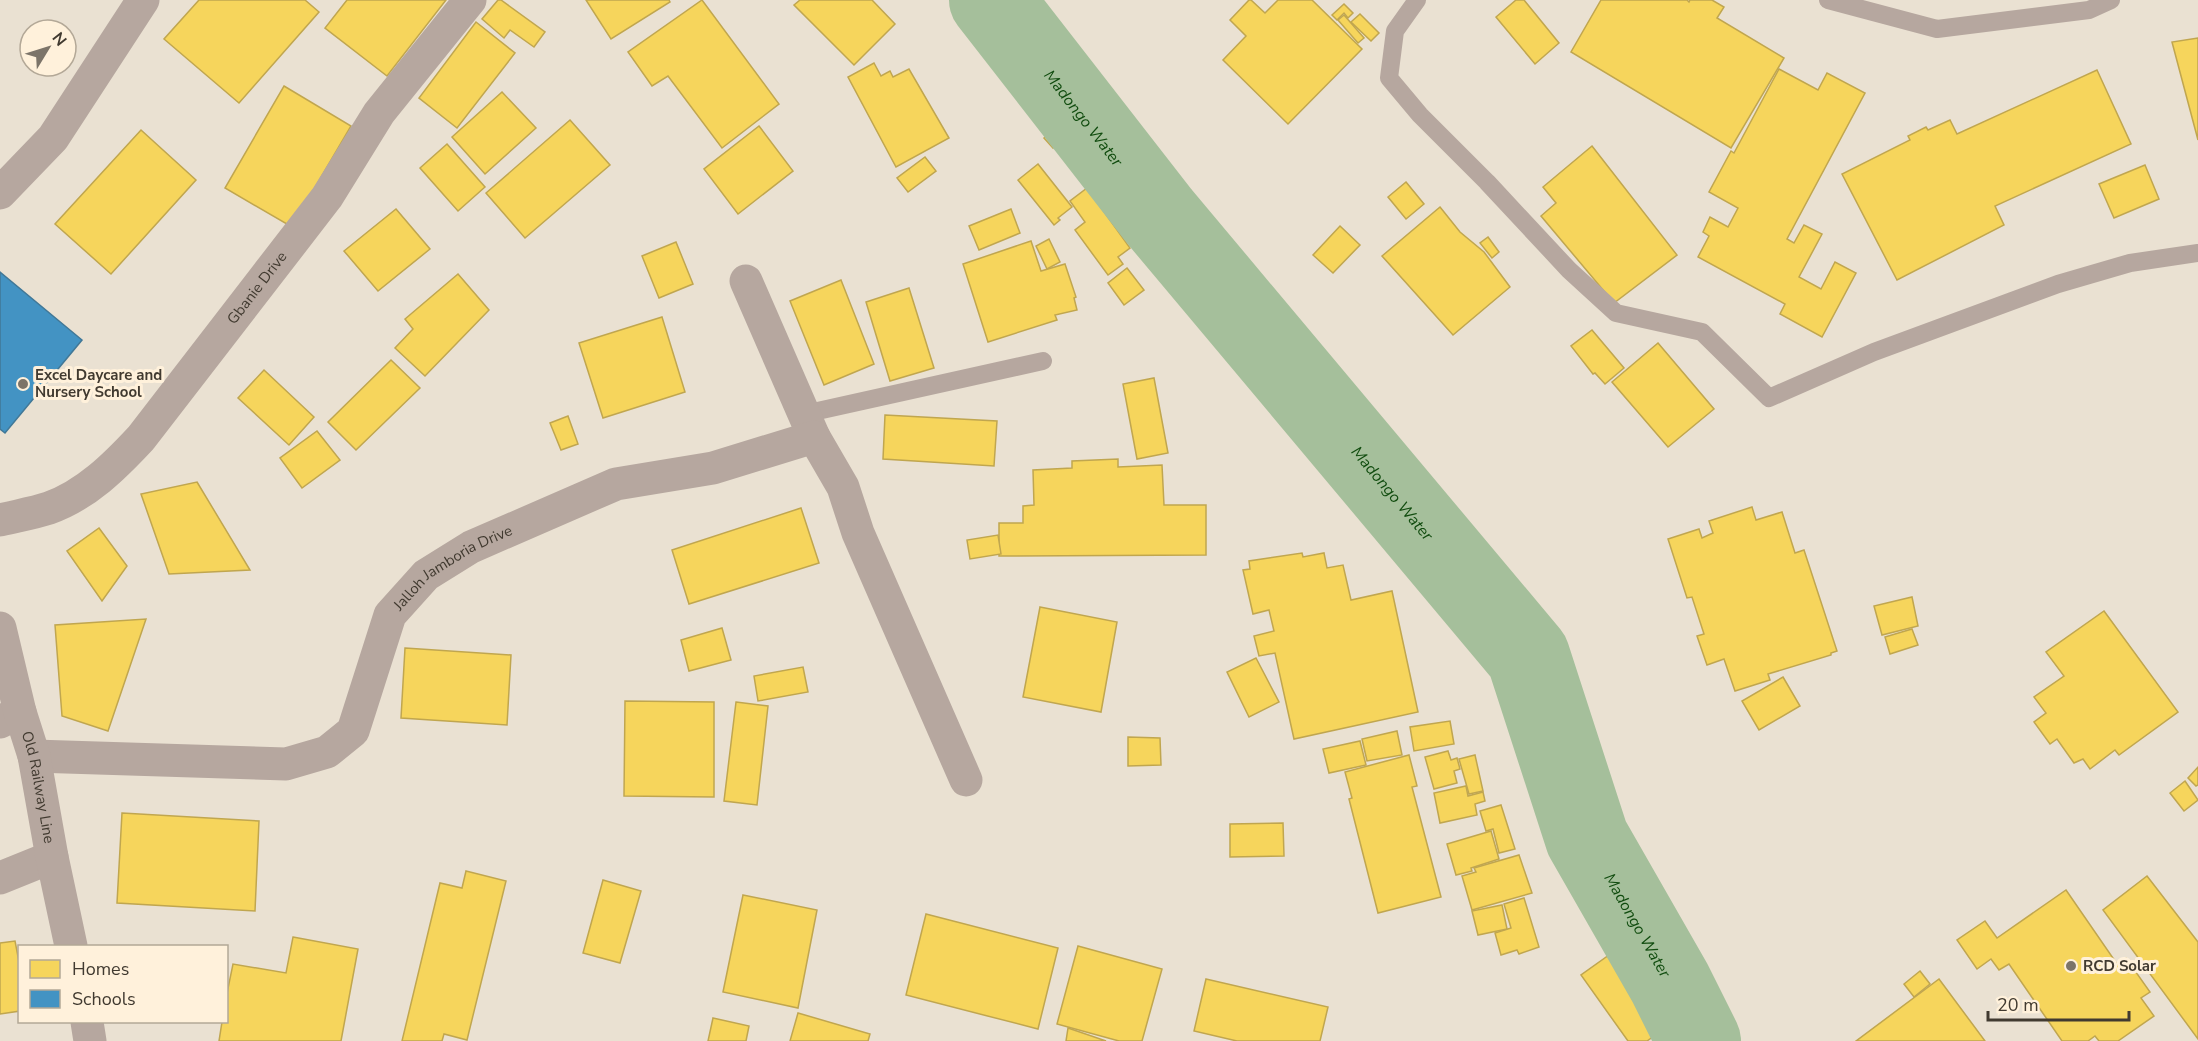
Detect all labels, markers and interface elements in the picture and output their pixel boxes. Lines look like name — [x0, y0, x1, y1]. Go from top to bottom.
north arrow — [18, 18, 78, 78]
text: N — [47, 28, 71, 51]
water label: Madongo Water — [1039, 66, 1128, 172]
street label: Gbanie Drive — [222, 247, 291, 328]
place label: Excel Daycare and Nursery School — [35, 365, 162, 402]
marker: Excel Daycare and Nursery School — [16, 377, 30, 391]
water label: Madongo Water — [1346, 442, 1439, 546]
street label: Jalloh Jamboria Drive — [388, 520, 515, 616]
street label: Old Railway Line — [17, 728, 59, 845]
water label: Madongo Water — [1598, 869, 1676, 983]
legend — [18, 945, 228, 1023]
place label: RCD Solar — [2083, 956, 2156, 976]
text: Homes — [72, 957, 129, 981]
marker: RCD Solar — [2064, 959, 2078, 973]
scale bar — [1988, 984, 2129, 1022]
text: Schools — [72, 987, 136, 1011]
text: 20 m — [1997, 993, 2039, 1017]

